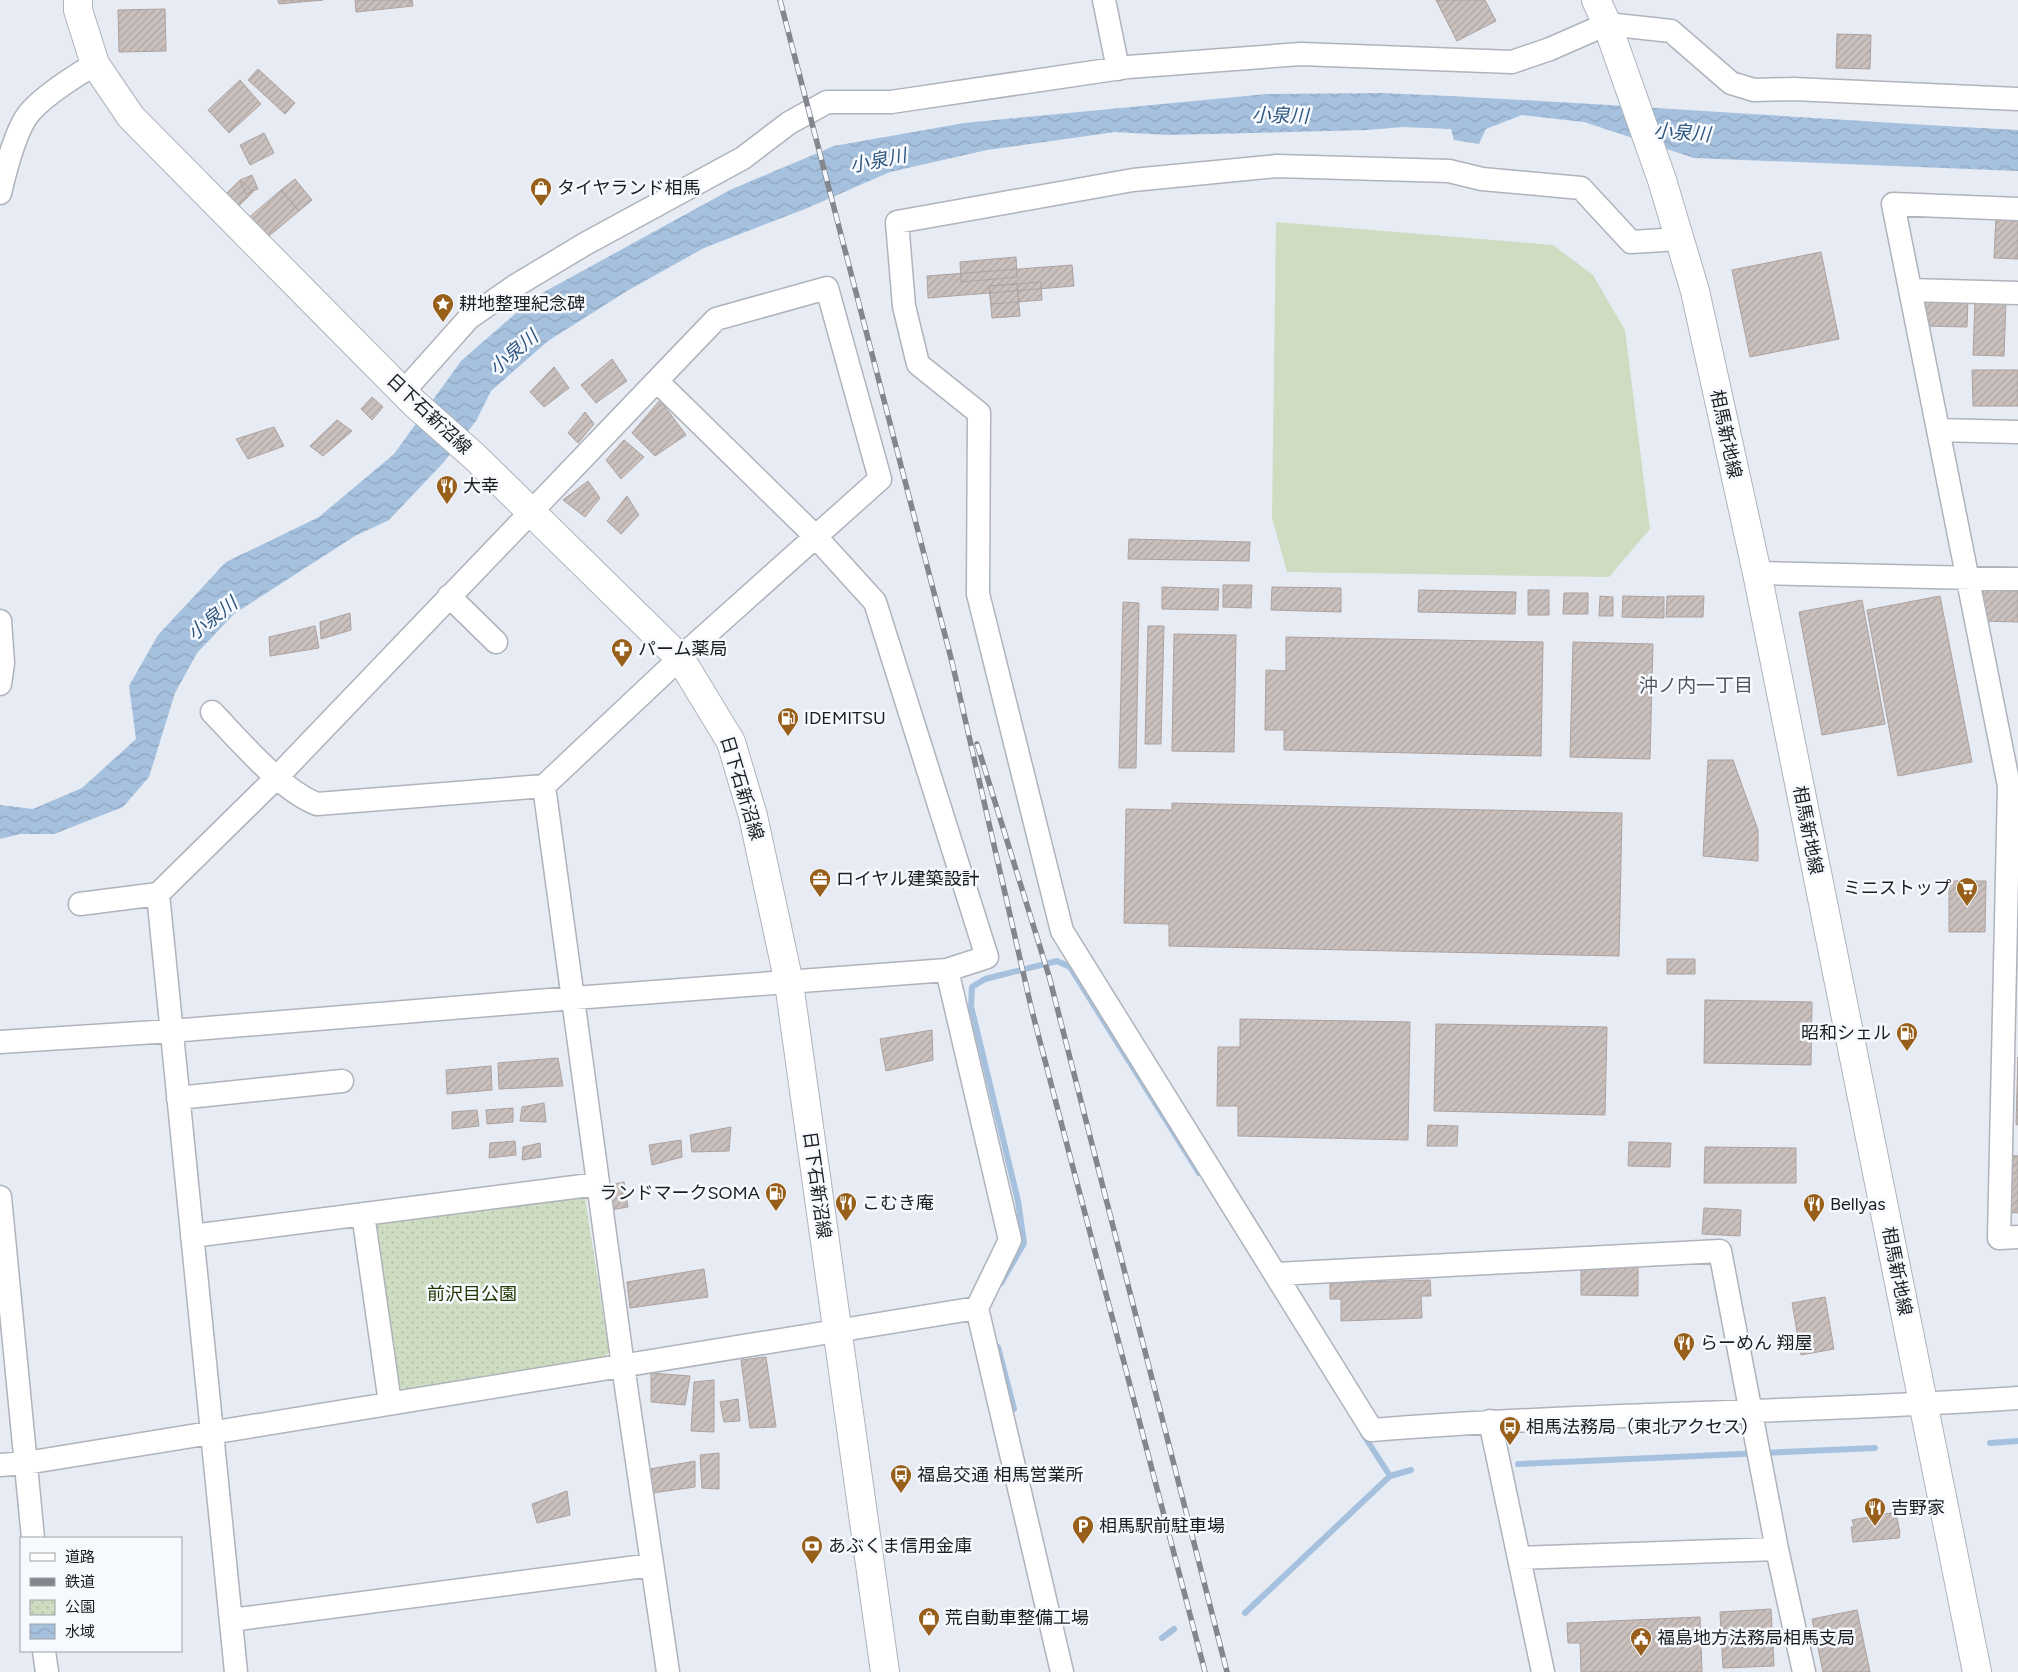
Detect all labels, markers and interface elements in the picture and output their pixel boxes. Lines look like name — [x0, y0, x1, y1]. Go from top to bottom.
water label: 小泉川 — [1251, 104, 1311, 128]
water label: 小泉川 — [1653, 119, 1713, 146]
water label: 小泉川 — [848, 143, 910, 177]
shop icon: タイヤランド相馬 — [529, 176, 553, 207]
place label: タイヤランド相馬 — [557, 177, 700, 199]
place icon: 耕地整理紀念碑 — [431, 292, 455, 323]
place label: 耕地整理紀念碑 — [459, 293, 585, 315]
water label: 小泉川 — [484, 324, 544, 380]
street label: 日下石新沼線 — [382, 369, 476, 459]
street label: 相馬新地線 — [1706, 388, 1746, 480]
restaurant icon: 大幸 — [435, 474, 459, 505]
place label: 大幸 — [463, 475, 499, 497]
water label: 小泉川 — [183, 591, 243, 645]
pharmacy icon: パーム薬局 — [610, 637, 634, 668]
place label: パーム薬局 — [638, 638, 727, 660]
district label: 沖ノ内一丁目 — [1639, 674, 1753, 697]
fuel station icon: IDEMITSU — [776, 706, 800, 737]
place label: IDEMITSU — [804, 707, 886, 729]
street label: 日下石新沼線 — [716, 733, 768, 843]
street label: 相馬新地線 — [1789, 784, 1827, 876]
office icon: ロイヤル建築設計 — [808, 867, 832, 898]
place label: ロイヤル建築設計 — [836, 868, 979, 890]
supermarket icon: ミニストップ — [1955, 876, 1979, 907]
place label: ミニストップ — [1843, 877, 1951, 899]
fuel station icon: 昭和シェル — [1895, 1021, 1919, 1052]
place label: 昭和シェル — [1801, 1022, 1891, 1044]
street label: 日下石新沼線 — [799, 1130, 835, 1240]
fuel station icon: ランドマークSOMA — [764, 1181, 788, 1212]
place label: ランドマークSOMA — [600, 1182, 760, 1204]
restaurant icon: こむき庵 — [834, 1191, 858, 1222]
place label: こむき庵 — [862, 1192, 934, 1214]
restaurant icon: Bellyas — [1802, 1192, 1826, 1223]
place label: Bellyas — [1830, 1193, 1886, 1215]
street label: 相馬新地線 — [1878, 1225, 1916, 1317]
park label: 前沢目公園 — [427, 1283, 517, 1305]
restaurant icon: らーめん 翔屋 — [1672, 1331, 1696, 1362]
place label: らーめん 翔屋 — [1700, 1332, 1812, 1354]
bus stop icon: 相馬法務局（東北アクセス） — [1498, 1415, 1522, 1446]
place label: 相馬法務局（東北アクセス） — [1526, 1416, 1759, 1438]
bus stop icon: 福島交通 相馬営業所 — [889, 1463, 913, 1494]
place label: 福島交通 相馬営業所 — [917, 1464, 1083, 1486]
restaurant icon: 吉野家 — [1863, 1496, 1887, 1527]
place label: 吉野家 — [1891, 1497, 1945, 1519]
parking icon: 相馬駅前駐車場 — [1071, 1514, 1095, 1545]
place label: 相馬駅前駐車場 — [1099, 1515, 1225, 1537]
bank icon: あぶくま信用金庫 — [800, 1534, 824, 1565]
place label: あぶくま信用金庫 — [828, 1535, 972, 1557]
legend — [20, 1537, 182, 1652]
text: 道路 — [65, 1548, 95, 1566]
text: 鉄道 — [65, 1573, 95, 1591]
text: 公園 — [65, 1598, 95, 1616]
shop icon: 荒自動車整備工場 — [917, 1606, 941, 1637]
place label: 荒自動車整備工場 — [945, 1607, 1089, 1629]
text: 水域 — [65, 1623, 95, 1641]
public building icon: 福島地方法務局相馬支局 — [1629, 1626, 1653, 1657]
place label: 福島地方法務局相馬支局 — [1657, 1627, 1855, 1649]

